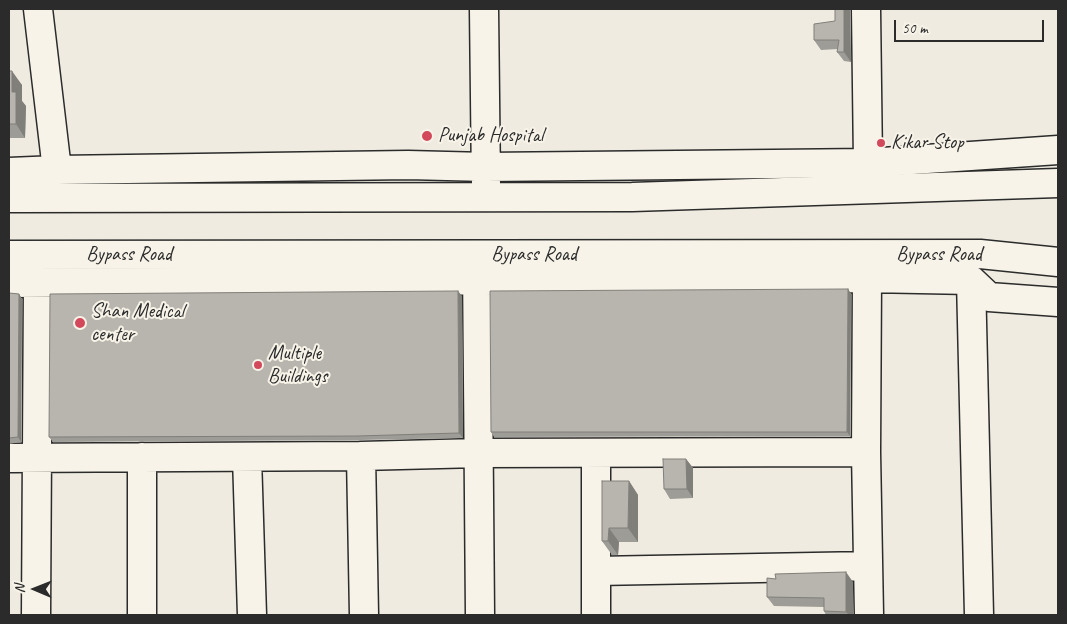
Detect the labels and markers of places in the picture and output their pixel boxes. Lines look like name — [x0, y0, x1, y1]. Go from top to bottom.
place label: Punjab Hospital — [438, 124, 543, 148]
marker: Punjab Hospital — [420, 129, 434, 143]
place label: Kikar Stop — [891, 131, 964, 155]
marker: Kikar Stop — [875, 137, 887, 149]
place label: Shan Medical center — [91, 300, 184, 347]
marker: Shan Medical center — [73, 316, 87, 330]
place label: Multiple Buildings — [268, 342, 327, 389]
marker: Multiple Buildings — [252, 359, 264, 371]

